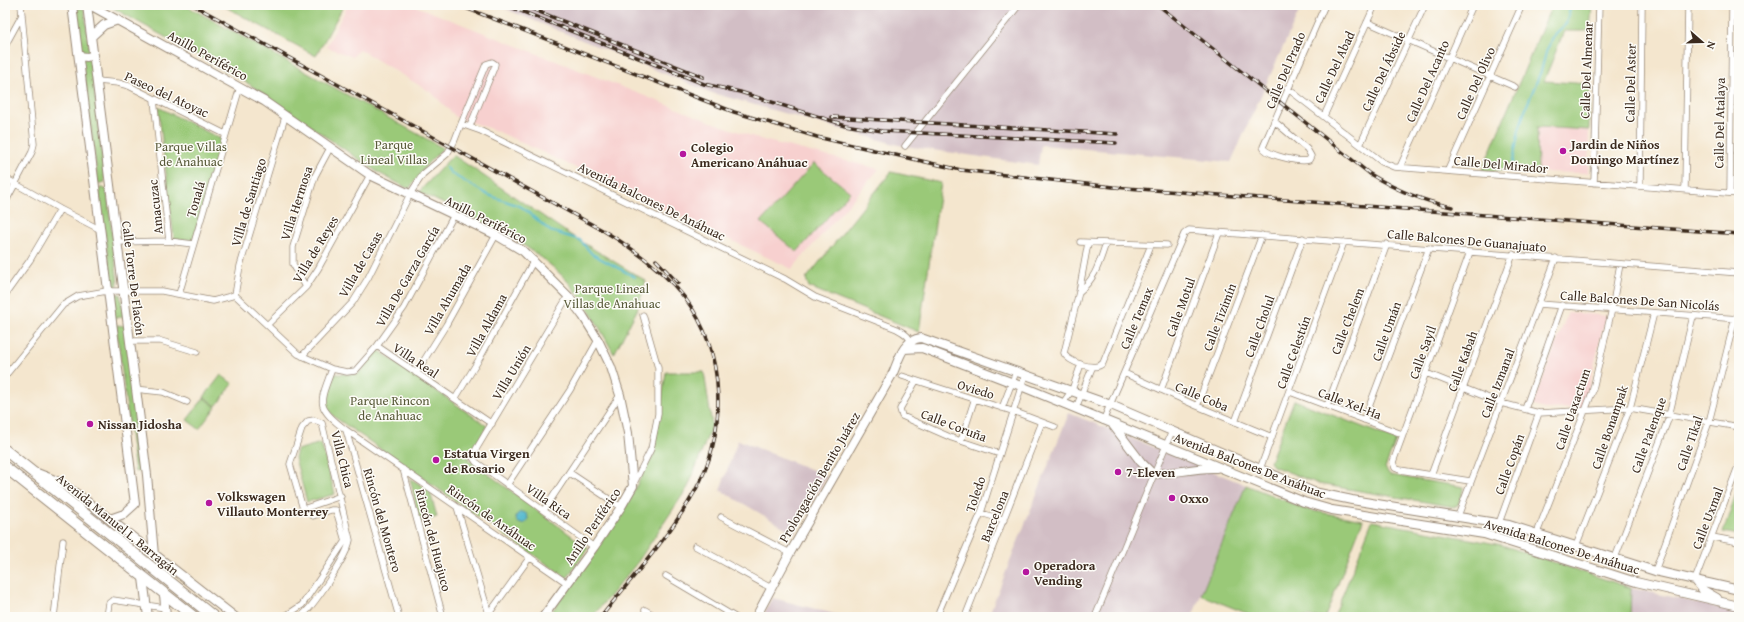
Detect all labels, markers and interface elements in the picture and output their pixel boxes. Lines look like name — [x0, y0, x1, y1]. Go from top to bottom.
street label: Calle Del Almenar — [1575, 21, 1598, 119]
north arrow — [1682, 22, 1722, 62]
street label: Anillo Periférico — [164, 25, 252, 86]
street label: Calle Del Prado — [1261, 28, 1310, 112]
street label: Calle Del Abad — [1309, 28, 1360, 106]
street label: Calle Del Ábside — [1357, 28, 1410, 114]
street label: Calle Del Acanto — [1401, 37, 1454, 125]
text: N — [1702, 39, 1720, 52]
street label: Calle Del Olivo — [1451, 43, 1500, 123]
street label: Calle Del Aster — [1620, 43, 1641, 123]
street label: Paseo del Atoyac — [122, 67, 212, 122]
street label: Calle Del Atalaya — [1709, 77, 1730, 169]
park label: Parque Lineal Villas — [361, 135, 427, 169]
place label: Jardin de Niños Domingo Martínez — [1569, 135, 1679, 169]
park label: Parque Villas de Anahuac — [155, 137, 227, 171]
place label: Colegio Americano Anáhuac — [691, 138, 807, 172]
marker: Jardin de Niños Domingo Martínez — [1558, 146, 1568, 156]
marker: Colegio Americano Anáhuac — [678, 149, 688, 159]
street label: Calle Del Mirador — [1453, 151, 1550, 178]
street label: Villa de Santiago — [226, 155, 271, 249]
street label: Avenida Balcones De Anáhuac — [575, 157, 729, 246]
street label: Villa Hermosa — [276, 163, 318, 243]
street label: Amacuzac — [143, 178, 168, 235]
street label: Tonalá — [181, 178, 210, 219]
street label: Anillo Periférico — [442, 191, 530, 248]
street label: Villa de Reyes — [288, 212, 343, 286]
street label: Calle Torre De Flacón — [117, 220, 150, 337]
street label: Villa De Garza García — [371, 222, 445, 330]
street label: Calle Balcones De Guanajuato — [1387, 224, 1548, 257]
street label: Villa de Casas — [334, 227, 387, 301]
street label: Villa Ahumada — [419, 259, 476, 339]
street label: Calle Motul — [1161, 274, 1200, 340]
park label: Parque Lineal Villas de Anahuac — [563, 279, 661, 313]
street label: Calle Tizimín — [1198, 280, 1241, 354]
street label: Calle Temax — [1115, 284, 1158, 352]
street label: Calle Chelem — [1326, 285, 1369, 357]
street label: Calle Balcones De San Nicolás — [1560, 285, 1720, 316]
street label: Villa Aldama — [461, 289, 512, 360]
street label: Calle Cholul — [1239, 292, 1280, 360]
street label: Calle Umán — [1367, 298, 1406, 364]
street label: Calle Celestún — [1271, 312, 1316, 391]
street label: Calle Sayil — [1404, 322, 1441, 382]
street label: Calle Kabah — [1443, 327, 1482, 394]
street label: Villa Real — [389, 338, 443, 383]
street label: Villa Unión — [487, 340, 536, 404]
street label: Calle Izmanal — [1476, 345, 1520, 421]
street label: Calle Uaxactum — [1550, 366, 1595, 452]
street label: Oviedo — [955, 375, 997, 404]
street label: Calle Coba — [1172, 377, 1232, 416]
street label: Calle Bonampak — [1586, 382, 1633, 472]
street label: Calle Xel-Ha — [1315, 383, 1385, 425]
park label: Parque Rincon de Anahuac — [350, 391, 430, 425]
street label: Calle Palenque — [1626, 395, 1671, 476]
street label: Calle Coruña — [918, 404, 990, 447]
street label: Prolongación Benito Juárez — [774, 408, 865, 546]
street label: Calle Tikal — [1671, 413, 1708, 473]
place label: Nissan Jidosha — [98, 415, 182, 434]
marker: Nissan Jidosha — [85, 419, 95, 429]
street label: Villa Chica — [326, 428, 359, 491]
street label: Avenida Balcones De Anáhuac — [1171, 428, 1329, 503]
street label: Calle Copán — [1490, 430, 1530, 497]
place label: Estatua Virgen de Rosario — [444, 444, 530, 478]
marker: Estatua Virgen de Rosario — [431, 455, 441, 465]
place label: 7-Eleven — [1126, 463, 1176, 482]
street label: Rincón del Montero — [359, 466, 407, 575]
marker: 7-Eleven — [1113, 467, 1123, 477]
street label: Avenida Manuel L. Barragán — [52, 469, 184, 580]
street label: Toledo — [961, 473, 991, 515]
street label: Villa Rica — [522, 479, 576, 524]
street label: Rincón de Anáhuac — [443, 480, 540, 555]
street label: Anillo Periférico — [560, 484, 625, 569]
street label: Calle Uxmal — [1687, 484, 1728, 552]
place label: Volkswagen Villauto Monterrey — [217, 487, 329, 521]
street label: Rincón del Huajuco — [411, 487, 456, 594]
street label: Barcelona — [975, 487, 1014, 545]
place label: Oxxo — [1180, 489, 1209, 508]
marker: Oxxo — [1167, 493, 1177, 503]
marker: Volkswagen Villauto Monterrey — [204, 498, 214, 508]
street label: Avenida Balcones De Anáhuac — [1482, 514, 1642, 579]
place label: Operadora Vending — [1034, 556, 1096, 590]
marker: Operadora Vending — [1021, 567, 1031, 577]

